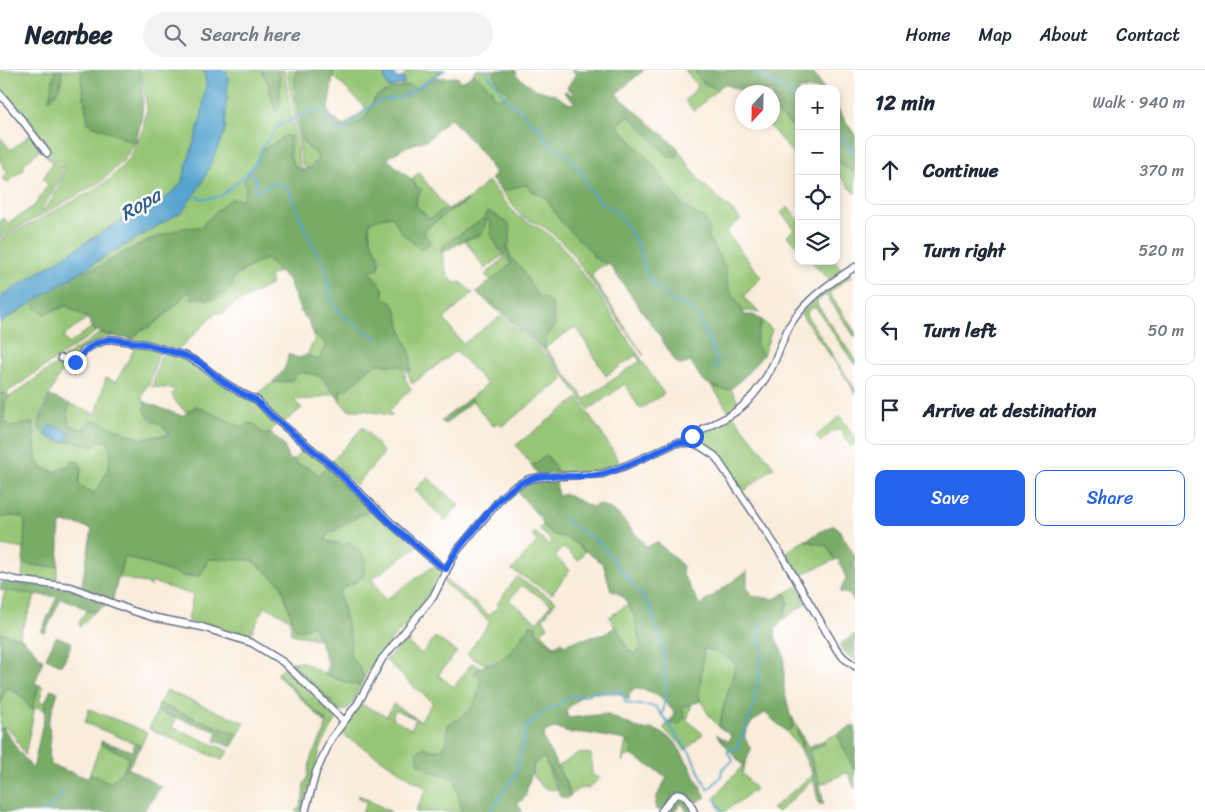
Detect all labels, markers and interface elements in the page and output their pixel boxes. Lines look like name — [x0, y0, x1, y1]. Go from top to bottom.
search box — [143, 12, 493, 57]
text: Nearbee — [25, 14, 113, 56]
text: Search here — [201, 18, 301, 51]
text: Home — [906, 19, 951, 51]
text: Map — [979, 19, 1012, 51]
text: About — [1040, 19, 1088, 51]
text: Contact — [1116, 19, 1180, 51]
icon: search — [161, 21, 189, 49]
text: 12 min — [875, 84, 935, 122]
north arrow — [735, 85, 780, 130]
map controls — [795, 85, 840, 265]
button: + — [795, 85, 840, 130]
text: Walk · 940 m — [1093, 88, 1185, 117]
button: − — [795, 130, 840, 175]
text: Continue — [923, 154, 999, 187]
icon: ahead — [876, 156, 904, 184]
text: 370 m — [1140, 156, 1184, 185]
button: locate — [795, 175, 840, 220]
water label: Ropa — [113, 177, 170, 230]
button: layers — [795, 220, 840, 265]
text: Turn right — [923, 234, 1005, 267]
icon: right — [876, 236, 904, 264]
text: 520 m — [1138, 236, 1184, 265]
text: Turn left — [923, 314, 996, 347]
icon: left — [876, 316, 904, 344]
text: 50 m — [1148, 316, 1184, 345]
route end — [64, 351, 87, 374]
text: Arrive at destination — [923, 394, 1096, 427]
icon: arrive — [876, 396, 904, 424]
route start — [681, 425, 704, 448]
button: Save — [875, 470, 1025, 526]
button: Share — [1035, 470, 1185, 526]

